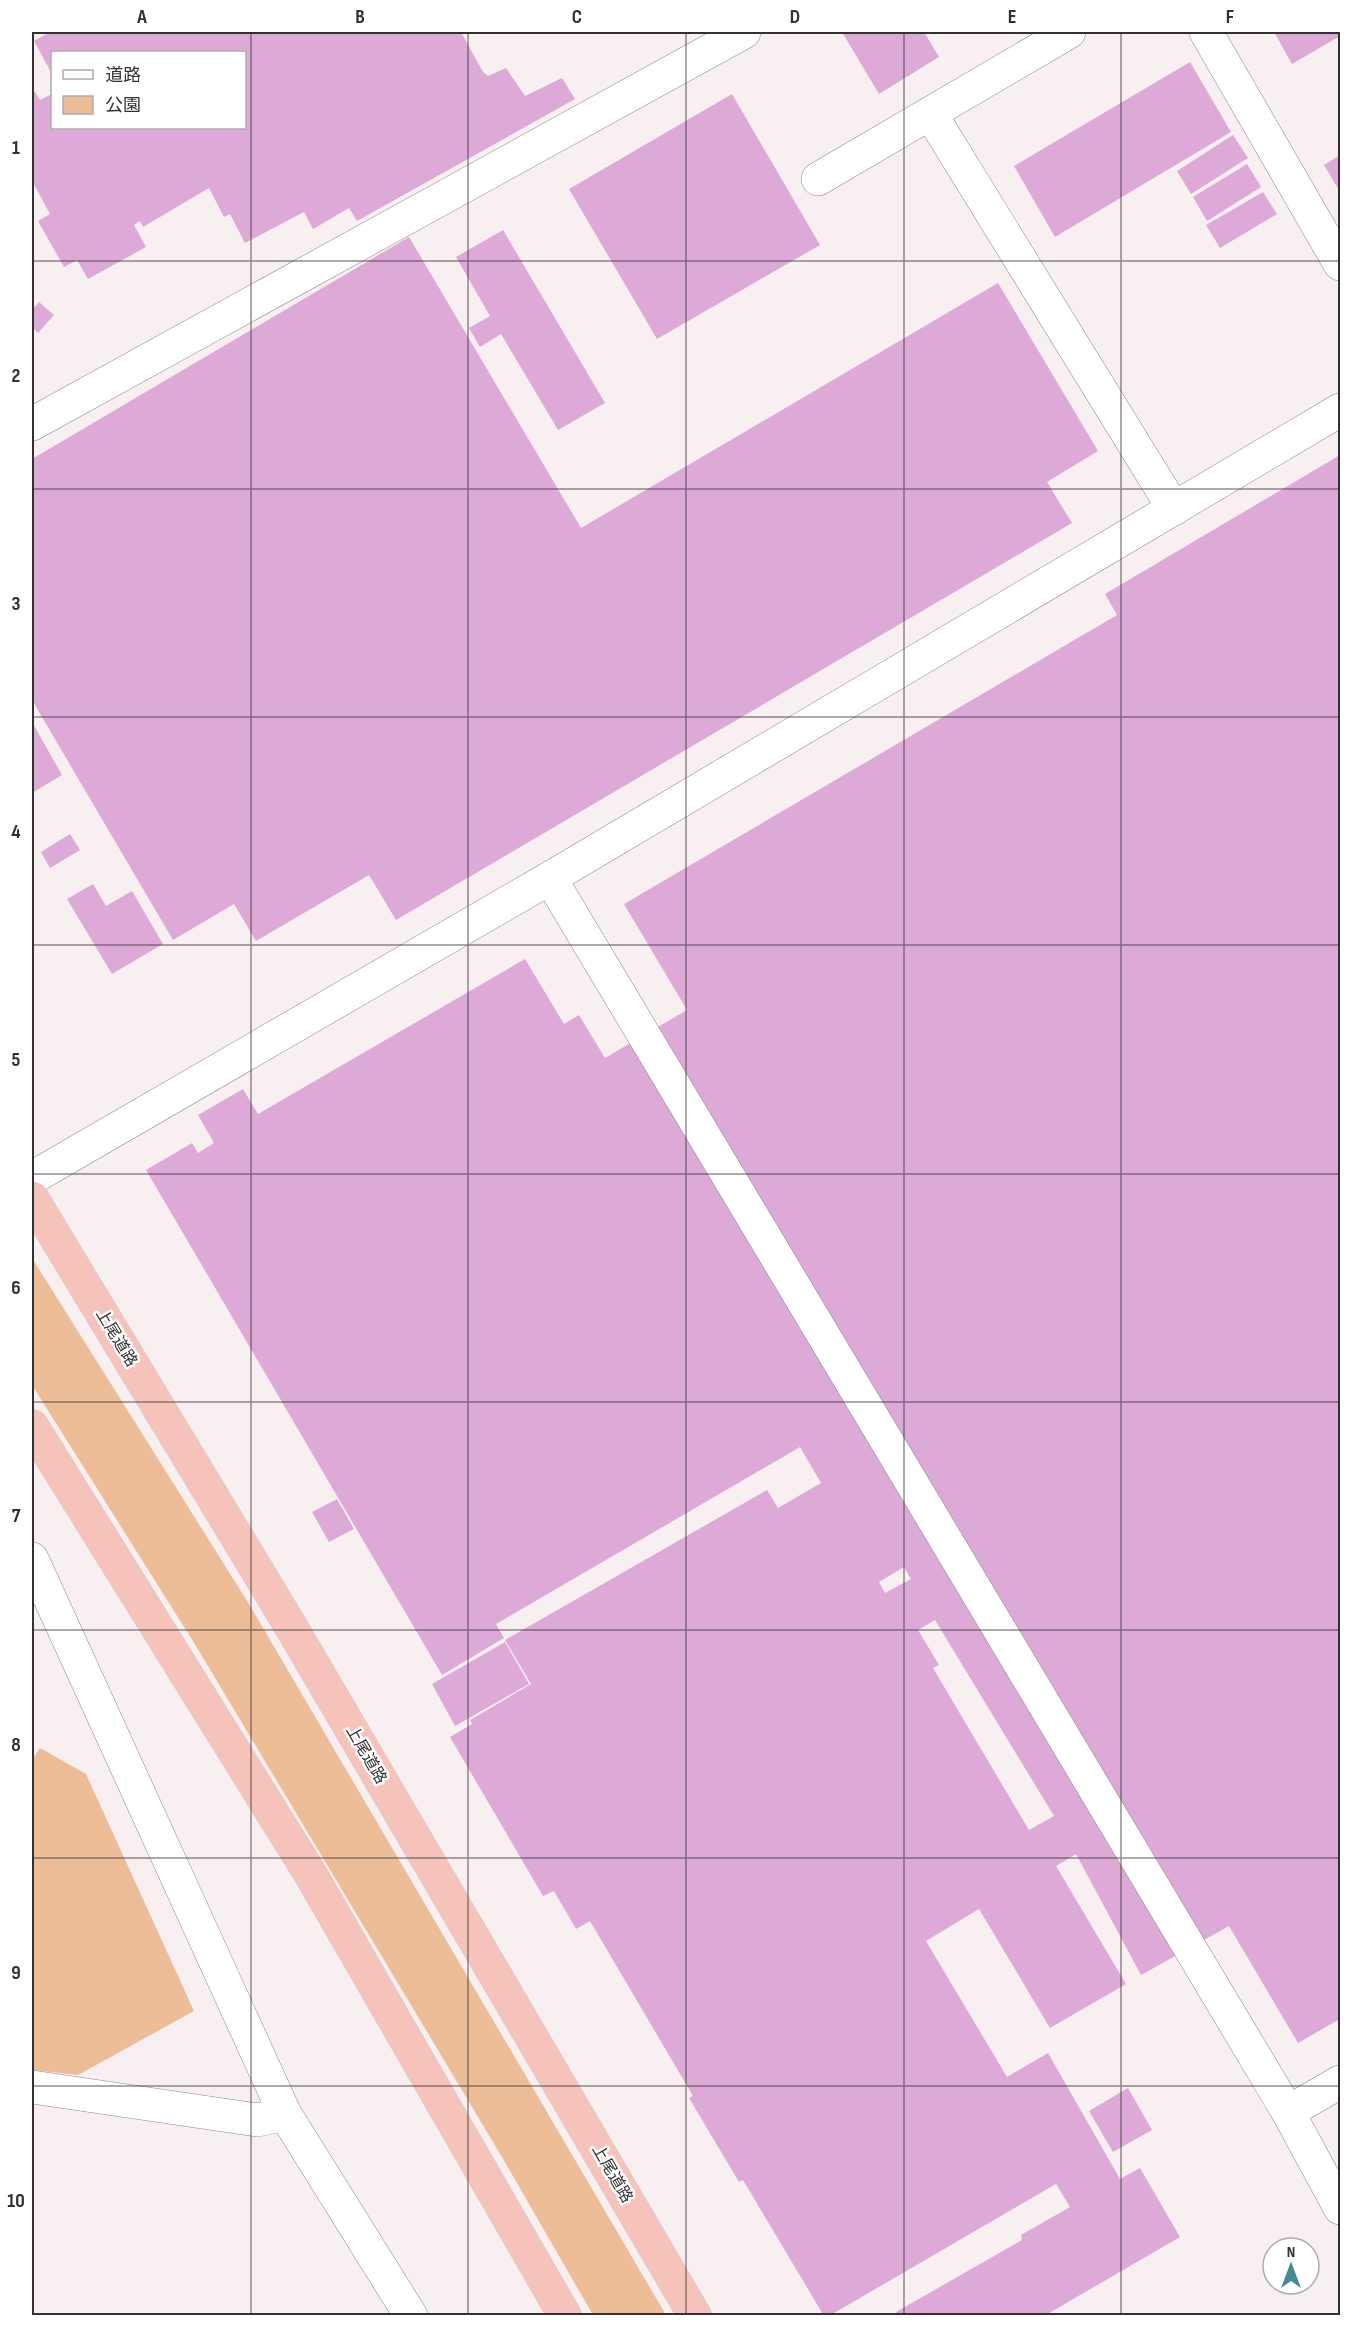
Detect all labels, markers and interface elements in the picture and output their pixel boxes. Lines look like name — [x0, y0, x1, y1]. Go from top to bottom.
text: A — [136, 5, 147, 29]
text: B — [355, 5, 365, 29]
text: C — [572, 5, 582, 29]
text: D — [790, 5, 800, 29]
text: E — [1008, 5, 1016, 29]
text: F — [1226, 5, 1234, 29]
legend — [51, 51, 246, 129]
text: 道路 — [105, 65, 141, 86]
text: 公園 — [105, 95, 141, 116]
text: 1 — [12, 136, 20, 160]
text: 2 — [12, 364, 20, 388]
text: 3 — [12, 592, 21, 616]
text: 4 — [11, 820, 21, 844]
text: 5 — [12, 1048, 21, 1072]
text: 6 — [11, 1276, 21, 1300]
street label: 上尾道路 — [91, 1306, 141, 1370]
text: 7 — [12, 1504, 21, 1528]
street label: 上尾道路 — [342, 1723, 390, 1787]
text: 8 — [11, 1733, 21, 1757]
text: 9 — [11, 1961, 21, 1985]
street label: 上尾道路 — [588, 2142, 636, 2206]
text: 10 — [7, 2189, 25, 2213]
north arrow — [1261, 2236, 1321, 2296]
text: N — [1287, 2243, 1295, 2262]

